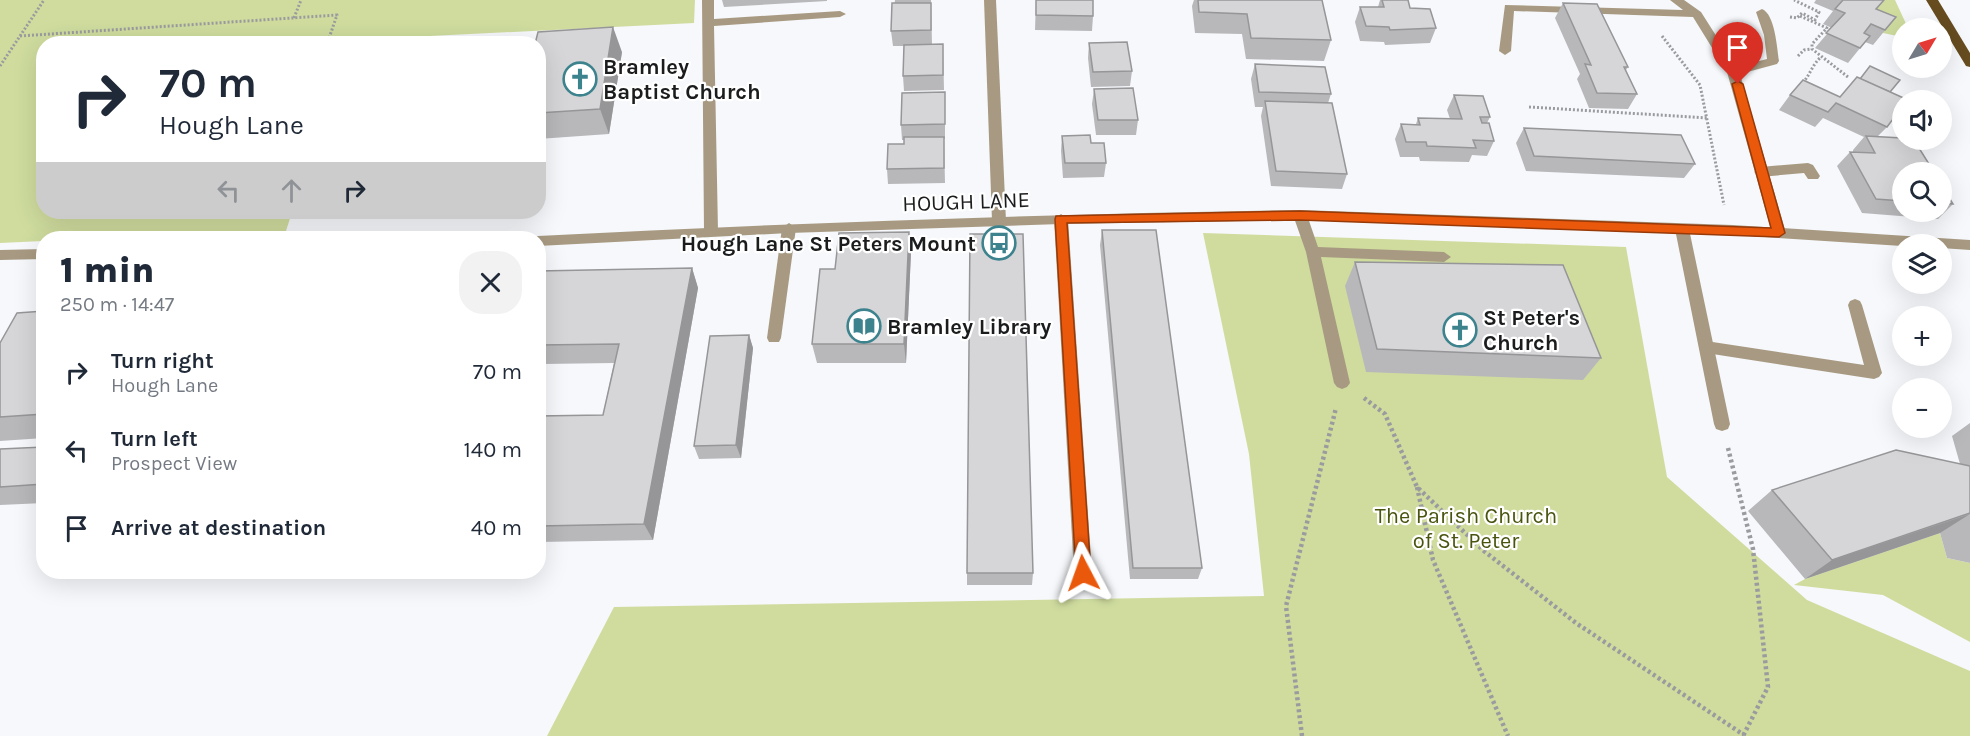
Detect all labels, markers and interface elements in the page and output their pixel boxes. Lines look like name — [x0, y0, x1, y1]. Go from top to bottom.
north arrow — [1892, 18, 1952, 78]
map controls — [1892, 18, 1952, 438]
pin — [1712, 22, 1763, 84]
icon: arrive — [1721, 31, 1754, 64]
place label: Bramley Baptist Church — [603, 54, 761, 105]
text: 70 m — [159, 58, 257, 108]
icon: right — [60, 60, 138, 138]
church icon: Bramley Baptist Church — [562, 61, 598, 97]
button: sound — [1892, 90, 1952, 150]
text: Hough Lane — [159, 109, 304, 141]
button: search — [1892, 162, 1952, 222]
icon: left — [212, 174, 245, 207]
icon: ahead — [275, 174, 308, 207]
icon: right — [338, 174, 371, 207]
street label: HOUGH LANE — [902, 187, 1030, 217]
bus stop icon: Hough Lane St Peters Mount — [981, 225, 1017, 261]
place label: Hough Lane St Peters Mount — [681, 231, 976, 257]
button: layers — [1892, 234, 1952, 294]
text: 1 min — [60, 249, 154, 291]
button: close — [459, 251, 522, 314]
text: 250 m · 14:47 — [60, 293, 174, 316]
place label: St Peter's Church — [1483, 305, 1580, 356]
button: + — [1892, 306, 1952, 366]
library icon: Bramley Library — [846, 308, 882, 344]
church icon: St Peter's Church — [1442, 312, 1478, 348]
place label: Bramley Library — [887, 314, 1051, 340]
text: Turn right — [111, 348, 214, 374]
icon: right — [60, 356, 93, 389]
text: 70 m — [473, 359, 522, 385]
text: Hough Lane — [111, 374, 218, 397]
button: − — [1892, 378, 1952, 438]
text: Turn left — [111, 426, 198, 452]
icon: left — [60, 434, 93, 467]
text: 140 m — [464, 437, 522, 463]
text: Prospect View — [111, 452, 237, 475]
park label: The Parish Church of St. Peter — [1375, 503, 1557, 554]
icon: arrive — [60, 512, 93, 545]
text: Arrive at destination — [111, 515, 326, 541]
text: 40 m — [471, 515, 522, 541]
position arrow — [1051, 541, 1115, 605]

